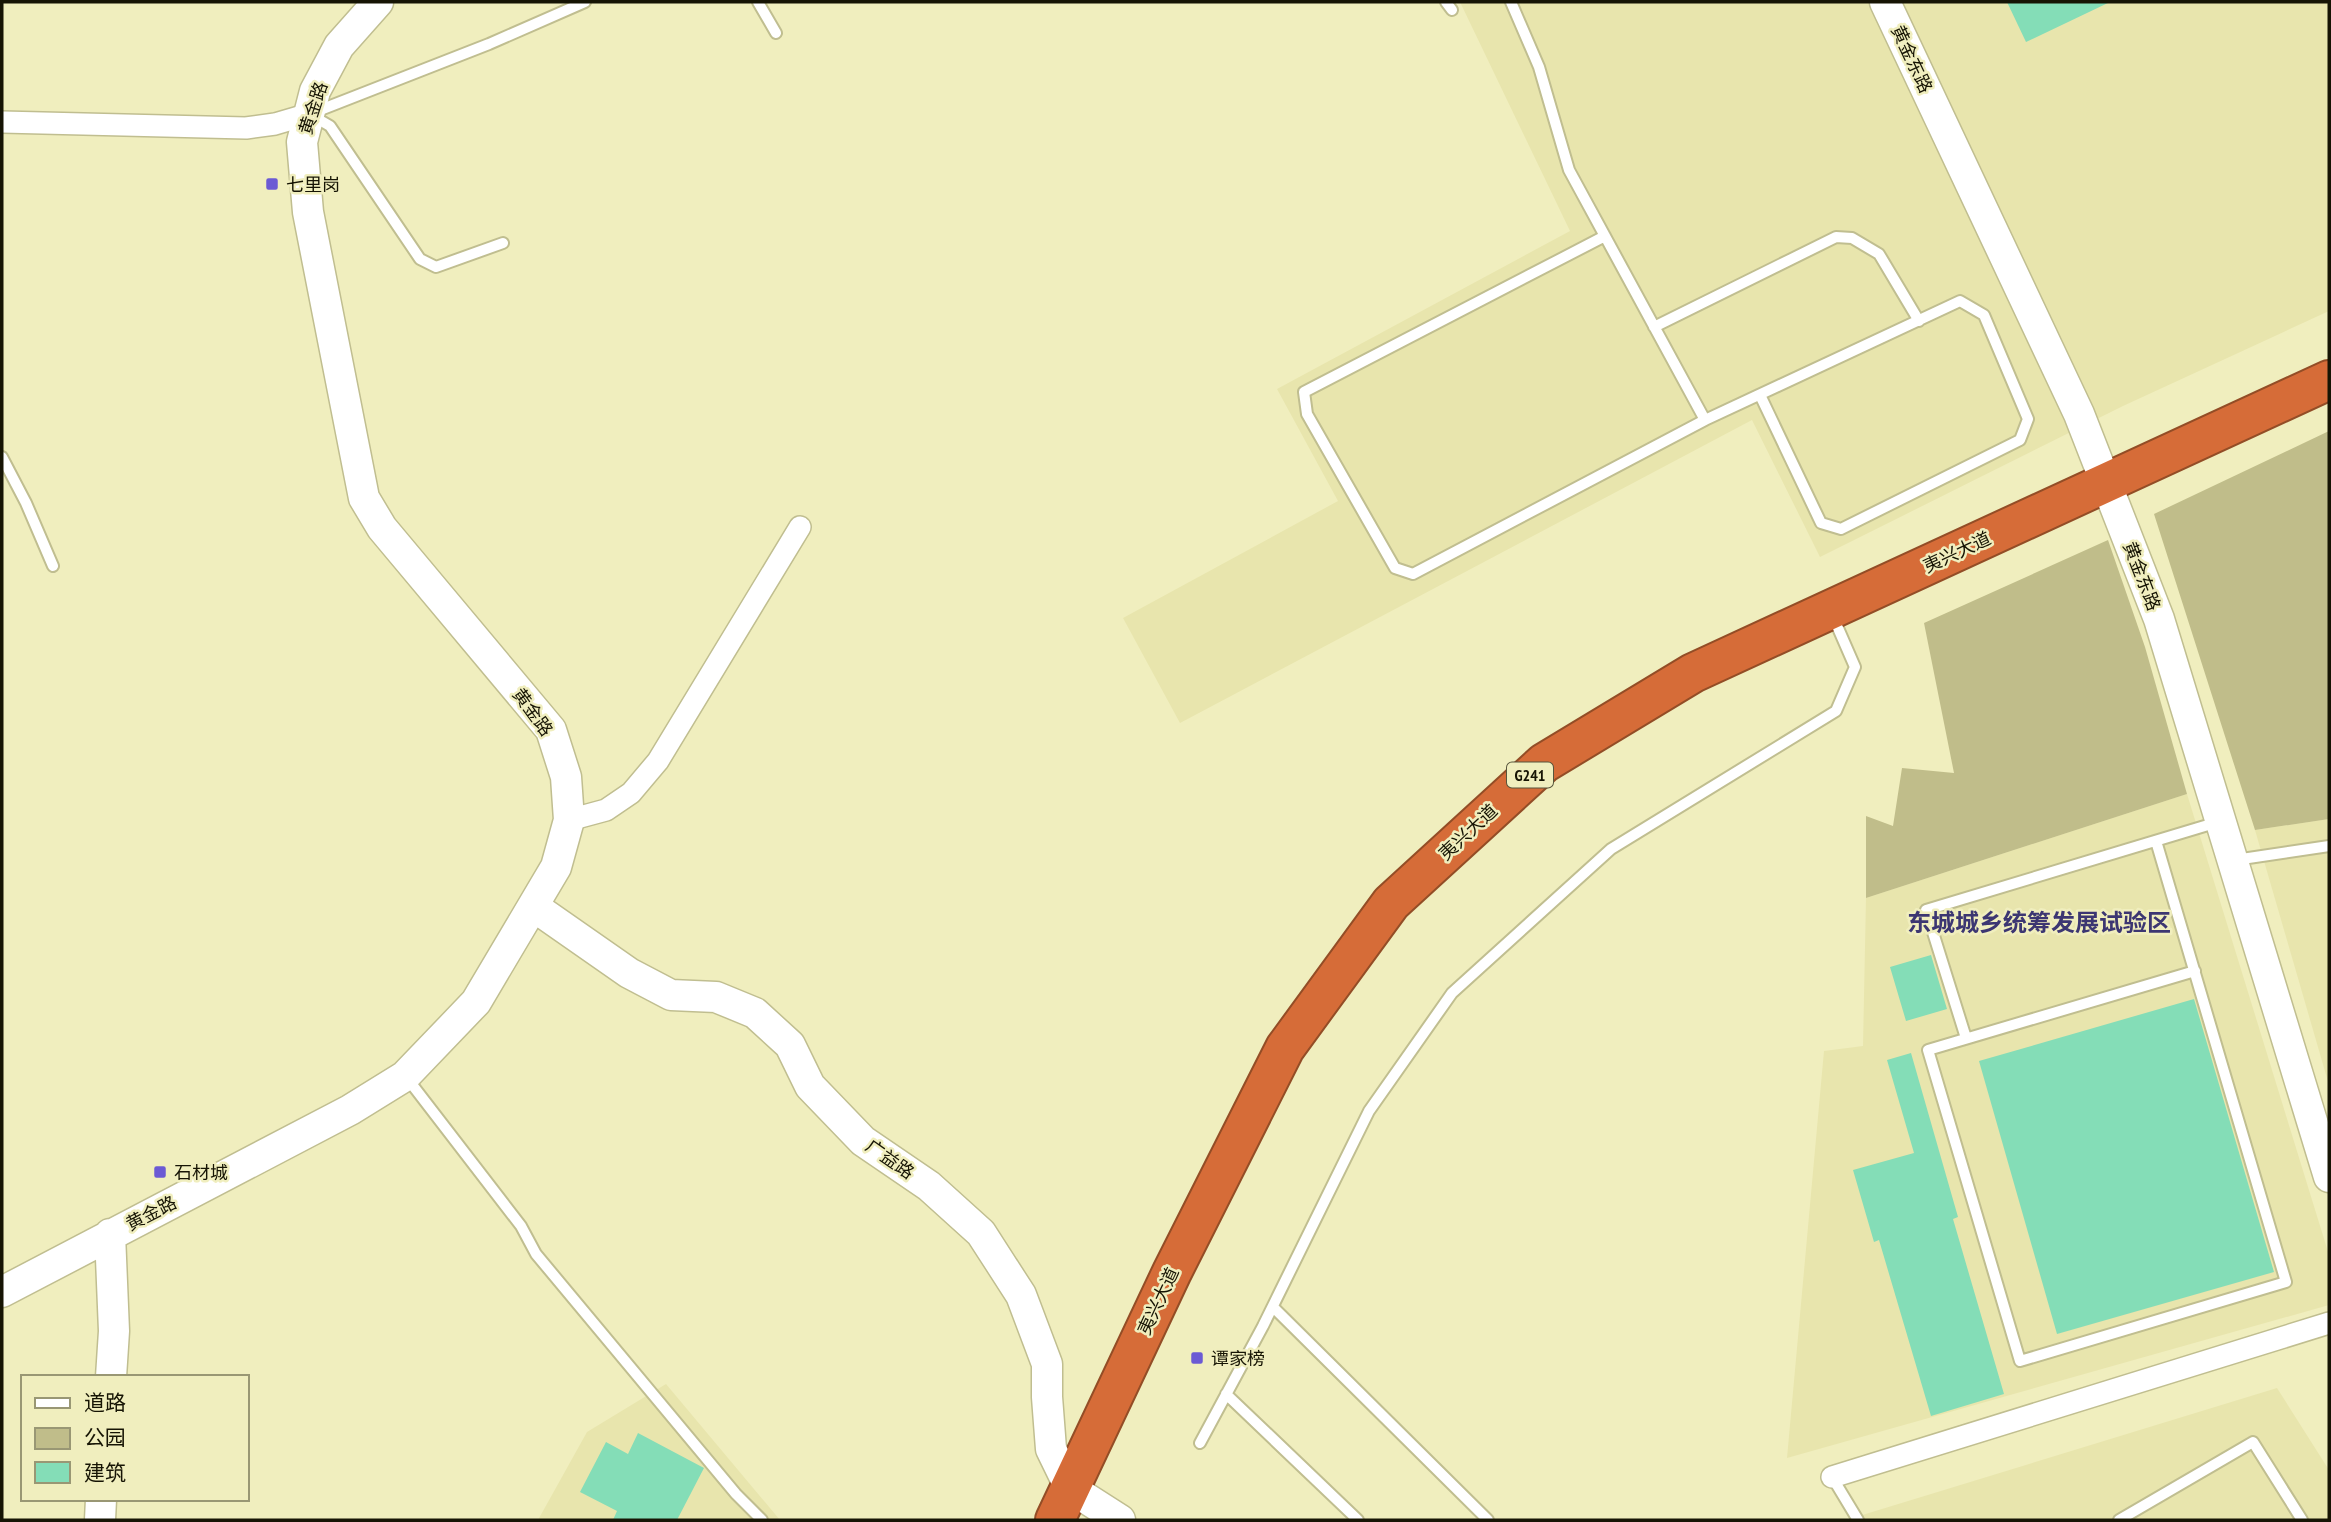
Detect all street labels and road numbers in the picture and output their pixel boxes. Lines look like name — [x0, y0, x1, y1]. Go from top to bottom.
street label: 黄金东路 — [1886, 22, 1938, 96]
street label: 黄金路 — [294, 79, 332, 137]
street label: 夷兴大道 — [1920, 526, 1994, 578]
street label: 黄金东路 — [2118, 538, 2166, 614]
street label: 黄金路 — [508, 683, 558, 741]
road number: G241 — [1507, 762, 1553, 788]
street label: 夷兴大道 — [1434, 799, 1502, 865]
street label: 广益路 — [861, 1134, 919, 1184]
street label: 黄金路 — [122, 1190, 180, 1236]
street label: 夷兴大道 — [1132, 1264, 1184, 1338]

